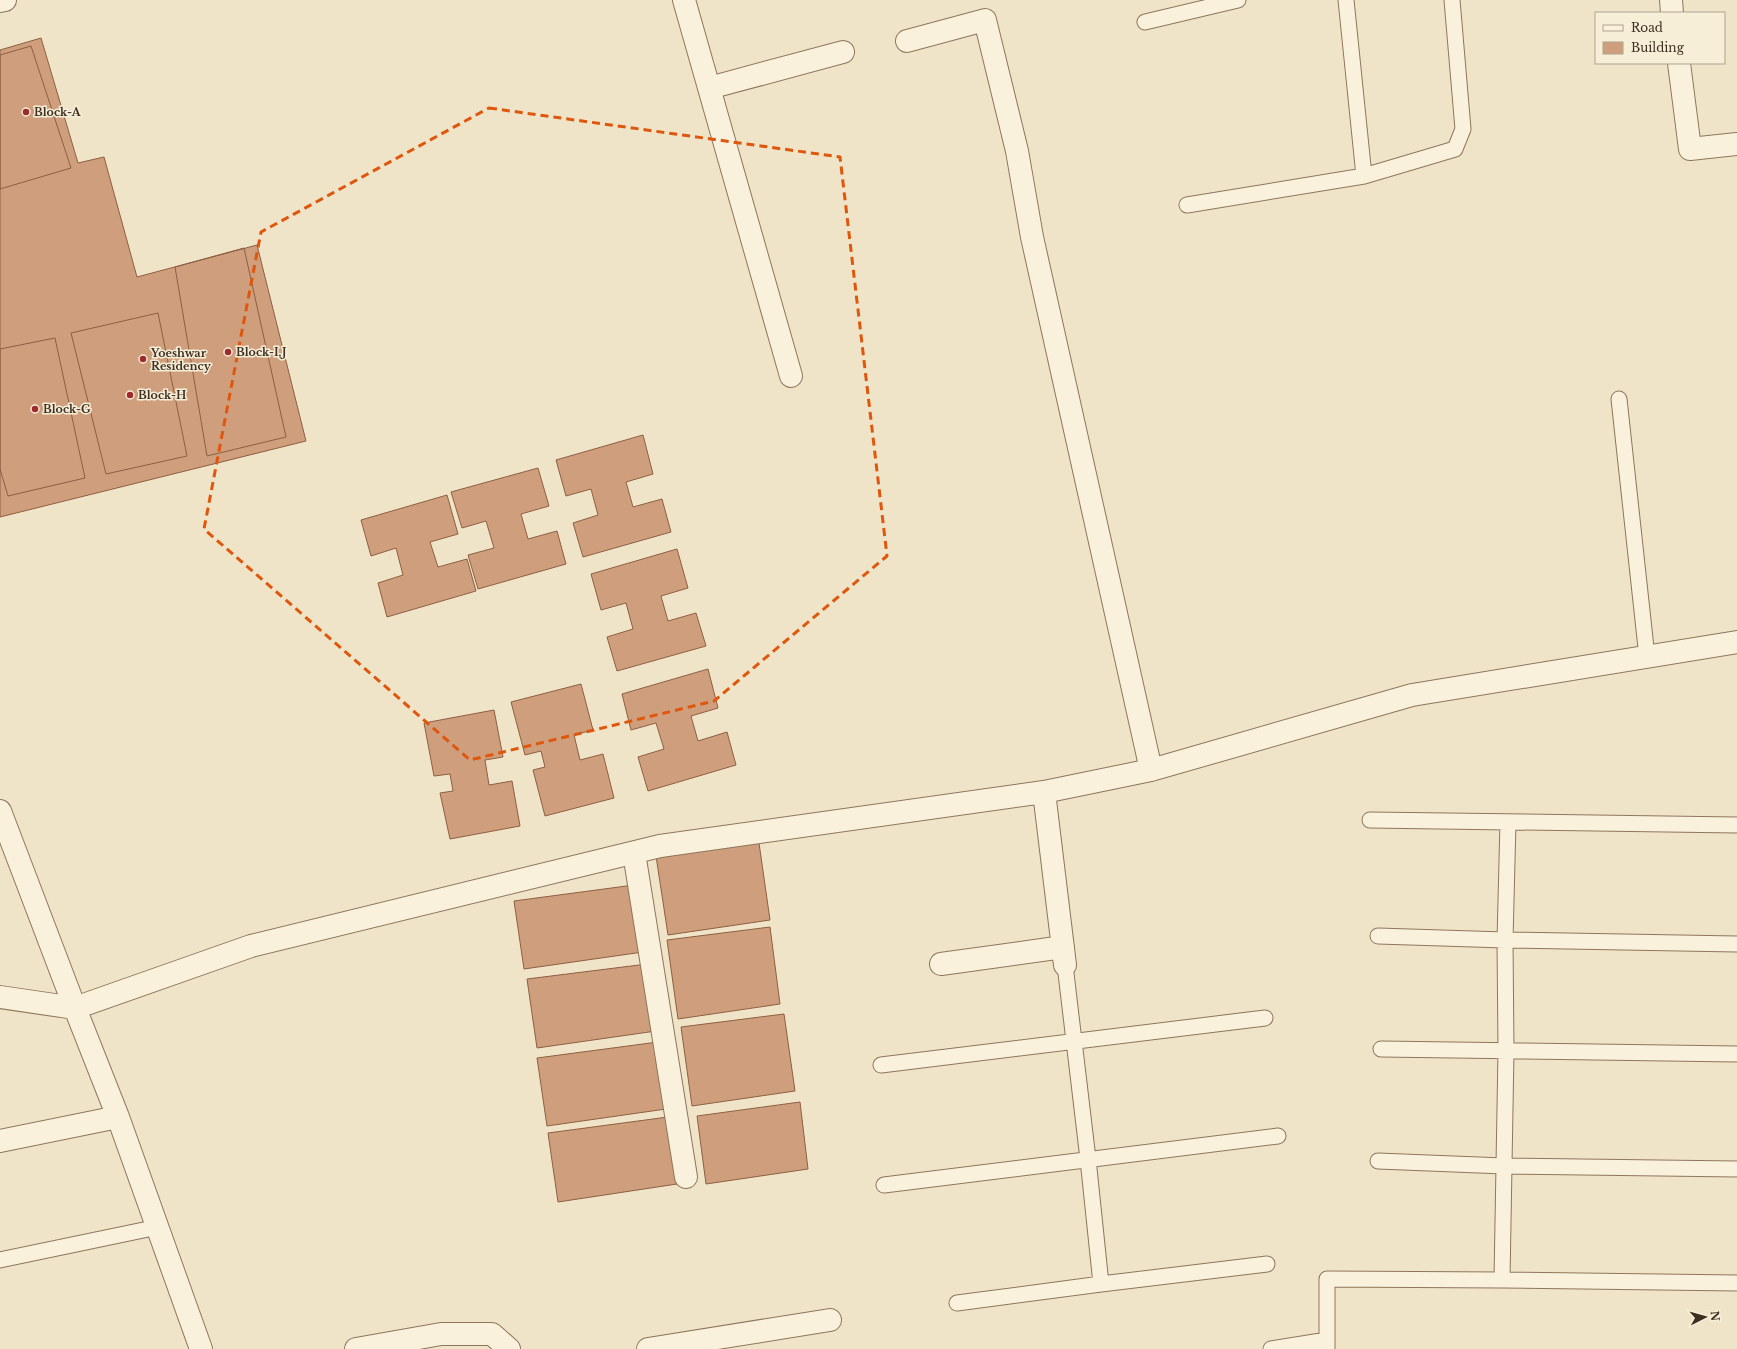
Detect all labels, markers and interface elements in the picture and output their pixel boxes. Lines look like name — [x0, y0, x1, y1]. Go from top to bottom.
legend — [1595, 12, 1725, 64]
text: Road — [1631, 20, 1663, 35]
text: Building — [1631, 40, 1685, 55]
place label: Block-A — [34, 105, 82, 119]
marker: Block-A — [21, 107, 31, 117]
place label: Block-I,J — [236, 345, 287, 359]
place label: Yoeshwar Residency — [150, 346, 212, 373]
marker: Block-I,J — [223, 347, 233, 357]
marker: Yoeshwar Residency — [138, 354, 148, 364]
place label: Block-H — [138, 388, 187, 402]
marker: Block-H — [125, 390, 135, 400]
place label: Block-G — [43, 402, 91, 416]
marker: Block-G — [30, 404, 40, 414]
north arrow — [1685, 1297, 1725, 1337]
text: N — [1707, 1310, 1723, 1322]

